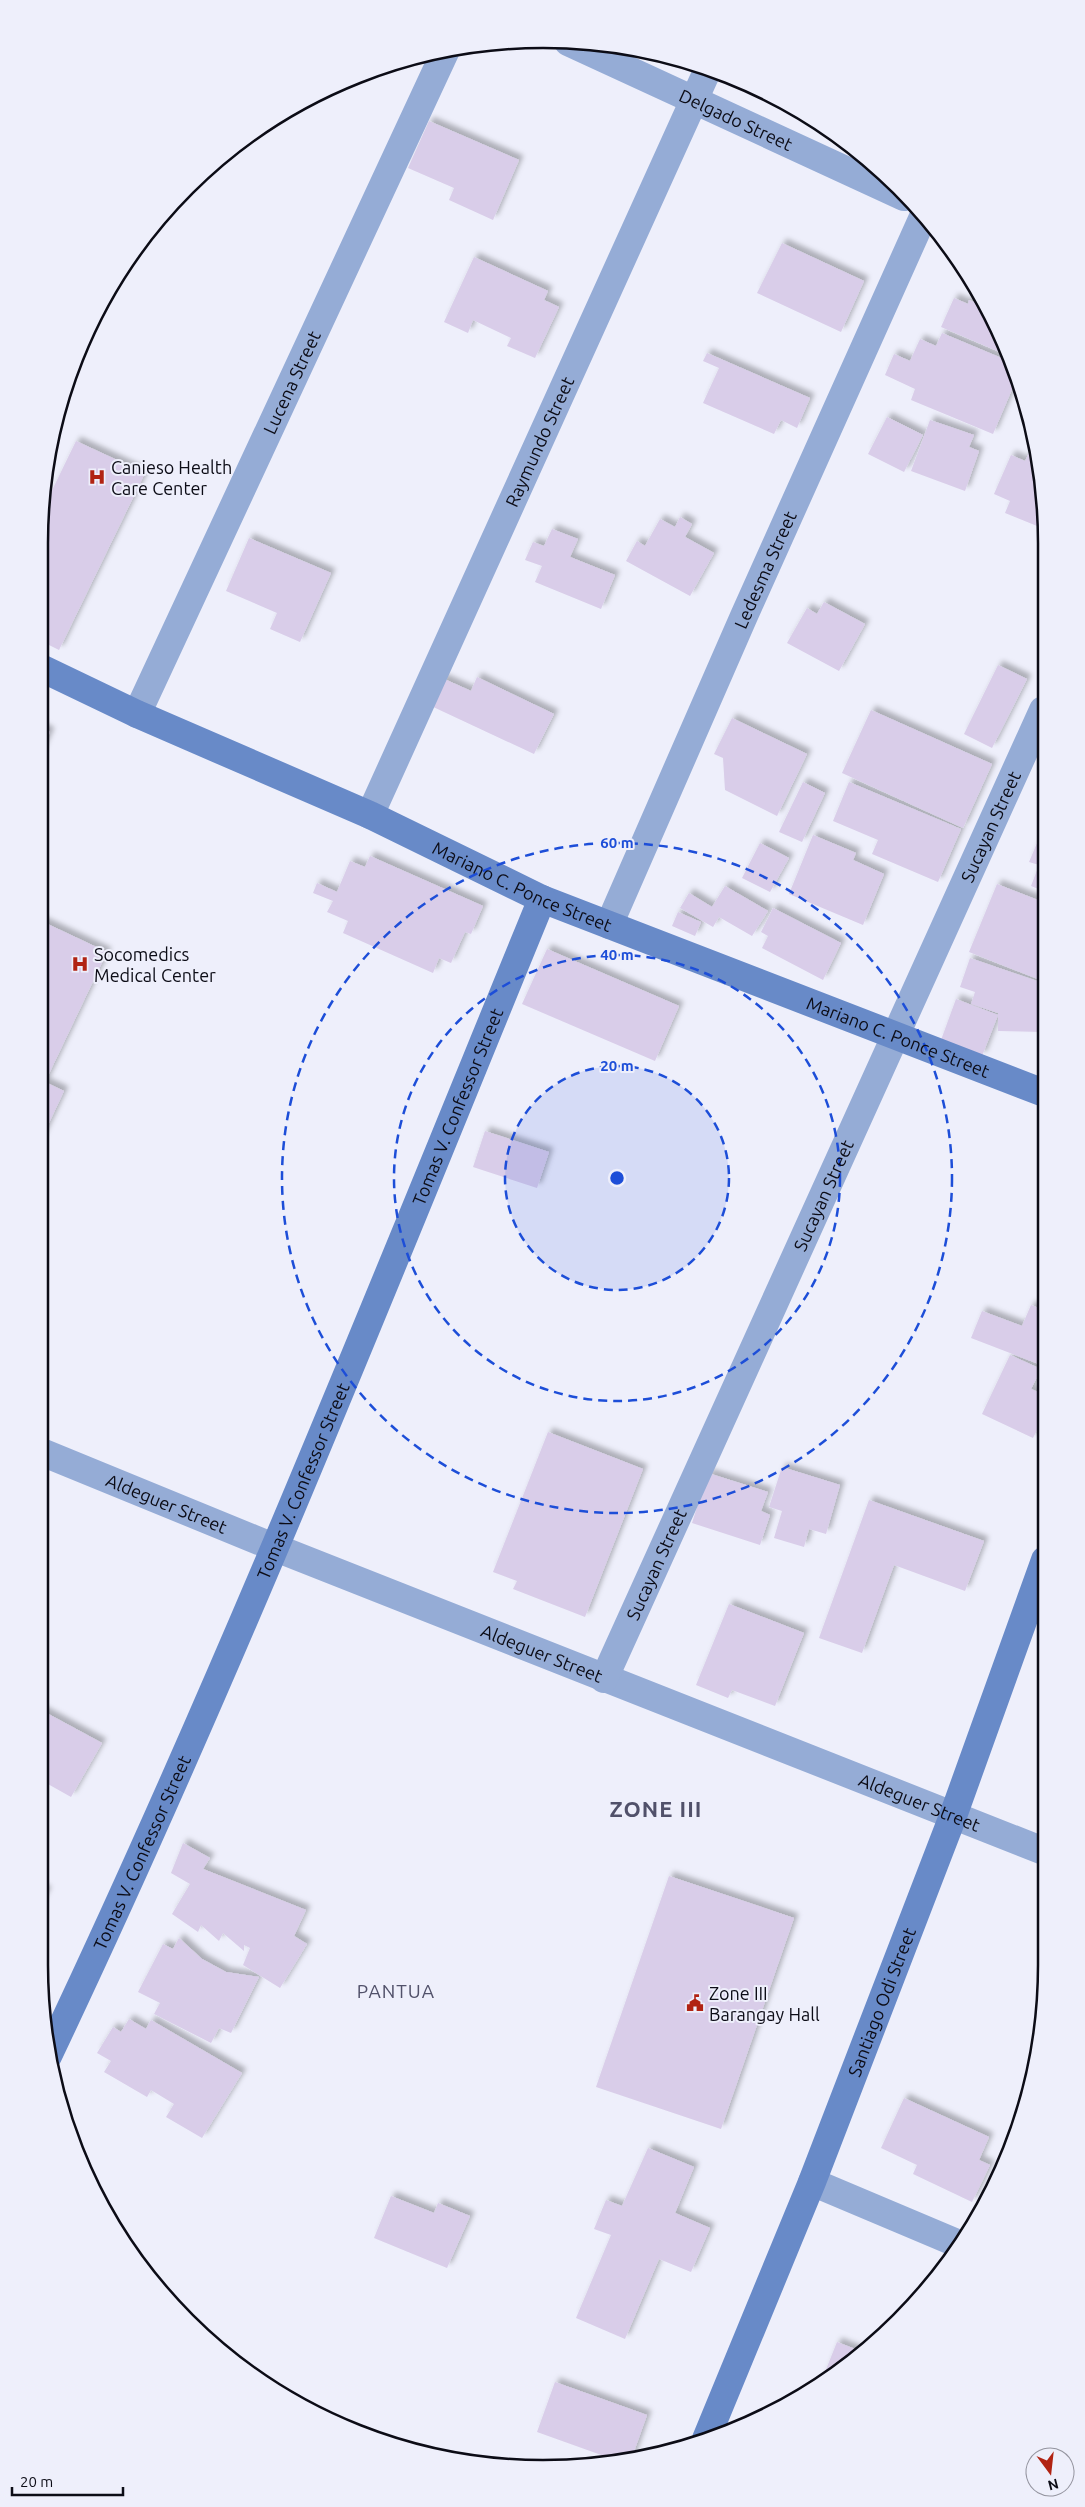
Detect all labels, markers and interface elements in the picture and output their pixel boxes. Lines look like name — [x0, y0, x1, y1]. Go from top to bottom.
street label: Delgado Street — [676, 85, 796, 154]
street label: Lucena Street — [259, 327, 324, 437]
street label: Raymundo Street — [501, 373, 577, 510]
place label: Canieso Health Care Center — [111, 457, 232, 498]
hospital icon: Canieso Health Care Center — [87, 467, 107, 487]
street label: Ledesma Street — [730, 508, 800, 631]
street label: Sucayan Street — [956, 768, 1024, 885]
text: 60 m — [600, 834, 634, 851]
street label: Mariano C. Ponce Street — [430, 837, 615, 935]
place label: Socomedics Medical Center — [94, 944, 216, 985]
text: 40 m — [600, 946, 634, 963]
hospital icon: Socomedics Medical Center — [70, 954, 90, 974]
street label: Mariano C. Ponce Street — [804, 992, 993, 1081]
street label: Tomas V. Confessor Street — [408, 1005, 506, 1208]
text: 20 m — [600, 1057, 634, 1074]
street label: Sucayan Street — [789, 1137, 857, 1254]
centre of rings — [608, 1169, 626, 1187]
street label: Tomas V. Confessor Street — [253, 1380, 353, 1582]
street label: Aldeguer Street — [103, 1470, 230, 1537]
street label: Sucayan Street — [622, 1505, 690, 1623]
street label: Aldeguer Street — [478, 1620, 605, 1686]
street label: Tomas V. Confessor Street — [89, 1752, 194, 1953]
street label: Aldeguer Street — [856, 1769, 983, 1835]
district label: ZONE III — [610, 1796, 702, 1821]
street label: Santiago Odi Street — [844, 1925, 919, 2079]
district label: PANTUA — [357, 1980, 435, 2002]
place label: Zone III Barangay Hall — [709, 1983, 820, 2024]
public building icon: Zone III Barangay Hall — [685, 1993, 705, 2013]
north arrow — [1025, 2447, 1075, 2497]
scale bar — [12, 2464, 124, 2496]
text: 20 m — [20, 2473, 53, 2490]
text: N — [1046, 2475, 1060, 2494]

